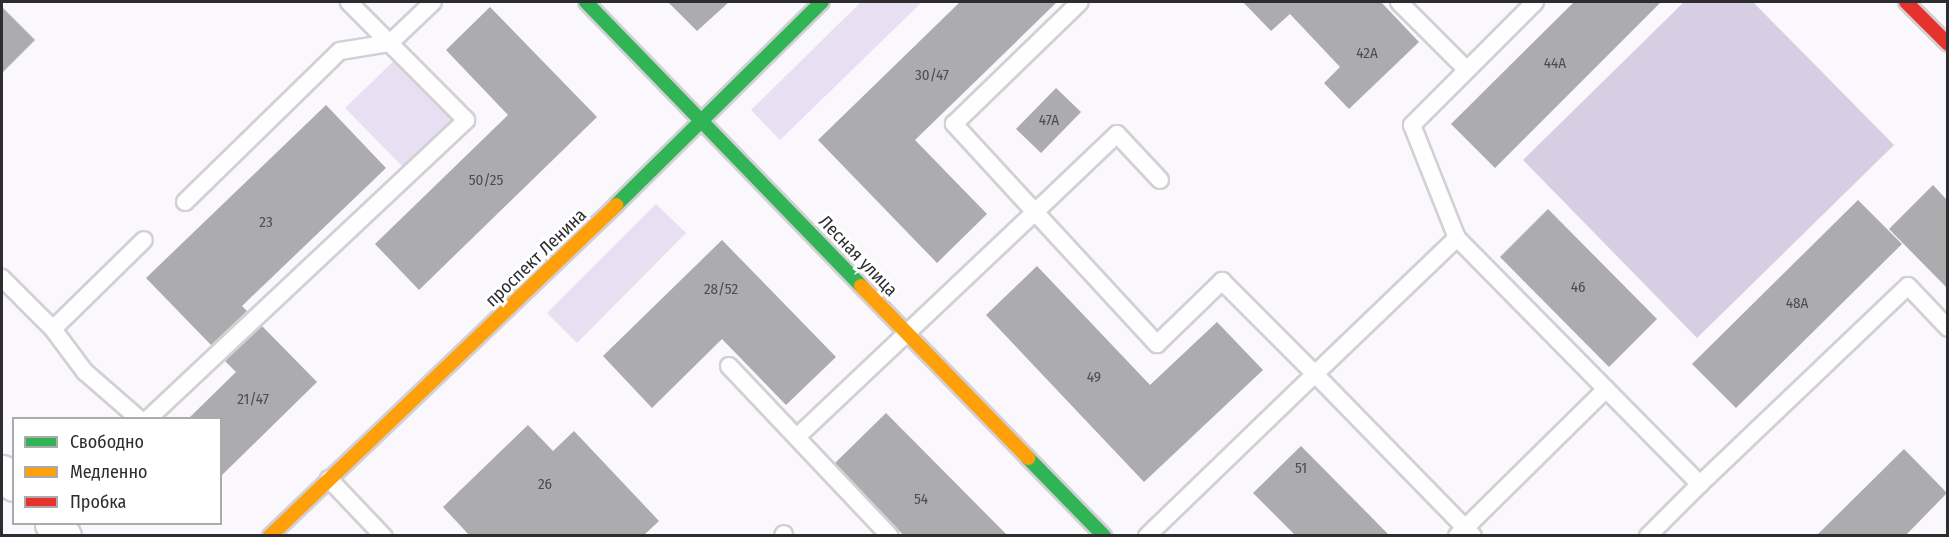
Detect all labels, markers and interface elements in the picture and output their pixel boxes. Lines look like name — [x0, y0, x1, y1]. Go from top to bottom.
house number: 42А — [1356, 45, 1378, 63]
house number: 44А — [1544, 55, 1566, 73]
house number: 30/47 — [915, 67, 949, 85]
house number: 47А — [1039, 112, 1059, 130]
house number: 50/25 — [469, 172, 503, 190]
street label: проспект Ленина — [481, 204, 591, 312]
street label: Лесная улица — [814, 211, 902, 301]
house number: 23 — [259, 214, 273, 232]
house number: 46 — [1571, 279, 1585, 297]
house number: 28/52 — [704, 281, 738, 299]
house number: 48А — [1786, 295, 1808, 313]
house number: 49 — [1087, 369, 1101, 387]
house number: 21/47 — [237, 391, 269, 409]
legend — [12, 417, 222, 525]
text: Свободно — [70, 431, 144, 453]
house number: 51 — [1295, 460, 1307, 478]
text: Медленно — [70, 461, 148, 483]
house number: 26 — [538, 476, 552, 494]
text: Пробка — [70, 491, 126, 513]
house number: 54 — [914, 491, 928, 509]

